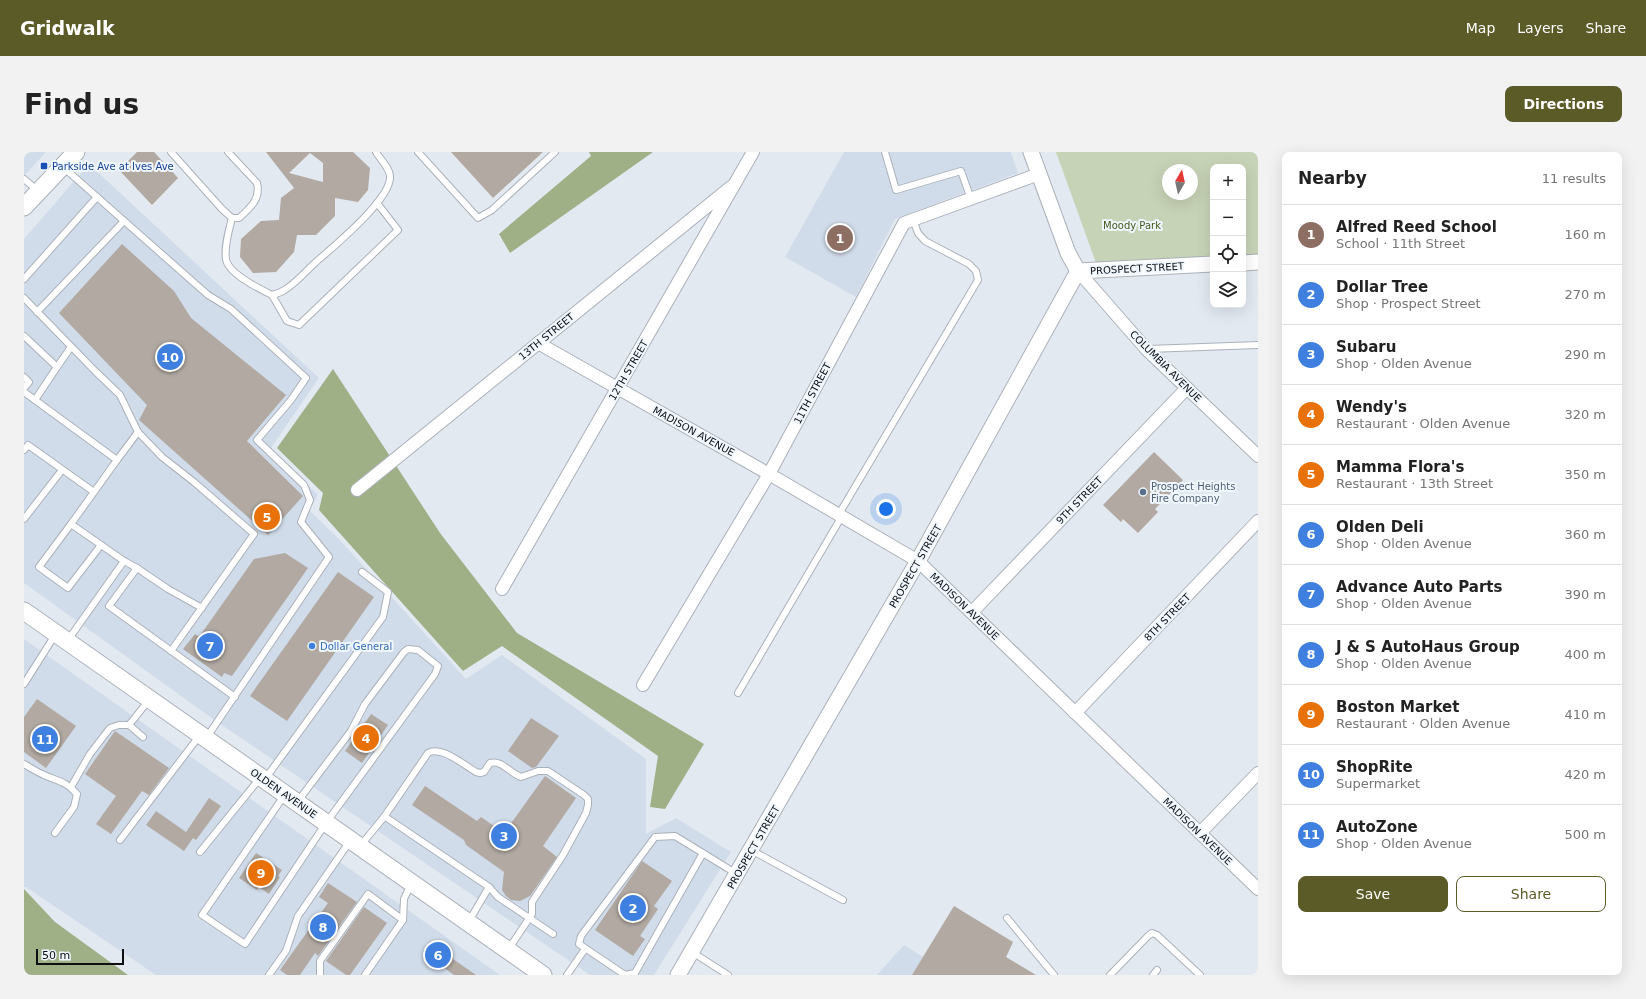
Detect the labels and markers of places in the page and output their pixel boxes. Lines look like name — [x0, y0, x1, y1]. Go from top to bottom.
marker: Parkside Ave at Ives Ave — [39, 161, 49, 171]
place label: Parkside Ave at Ives Ave — [52, 161, 174, 172]
pin: 1 — [827, 223, 853, 253]
pin: 10 — [157, 342, 183, 372]
place label: Prospect Heights Fire Company — [1151, 481, 1235, 504]
marker: Prospect Heights Fire Company — [1138, 487, 1148, 497]
pin: 5 — [254, 502, 280, 532]
pin: 7 — [197, 631, 223, 661]
marker: Dollar General — [307, 641, 317, 651]
place label: Dollar General — [320, 641, 392, 652]
pin: 4 — [353, 723, 379, 753]
pin: 11 — [32, 724, 58, 754]
pin: 3 — [491, 821, 517, 851]
pin: 9 — [248, 858, 274, 888]
pin: 2 — [620, 893, 646, 923]
pin: 8 — [310, 912, 336, 942]
pin: 6 — [425, 940, 451, 970]

